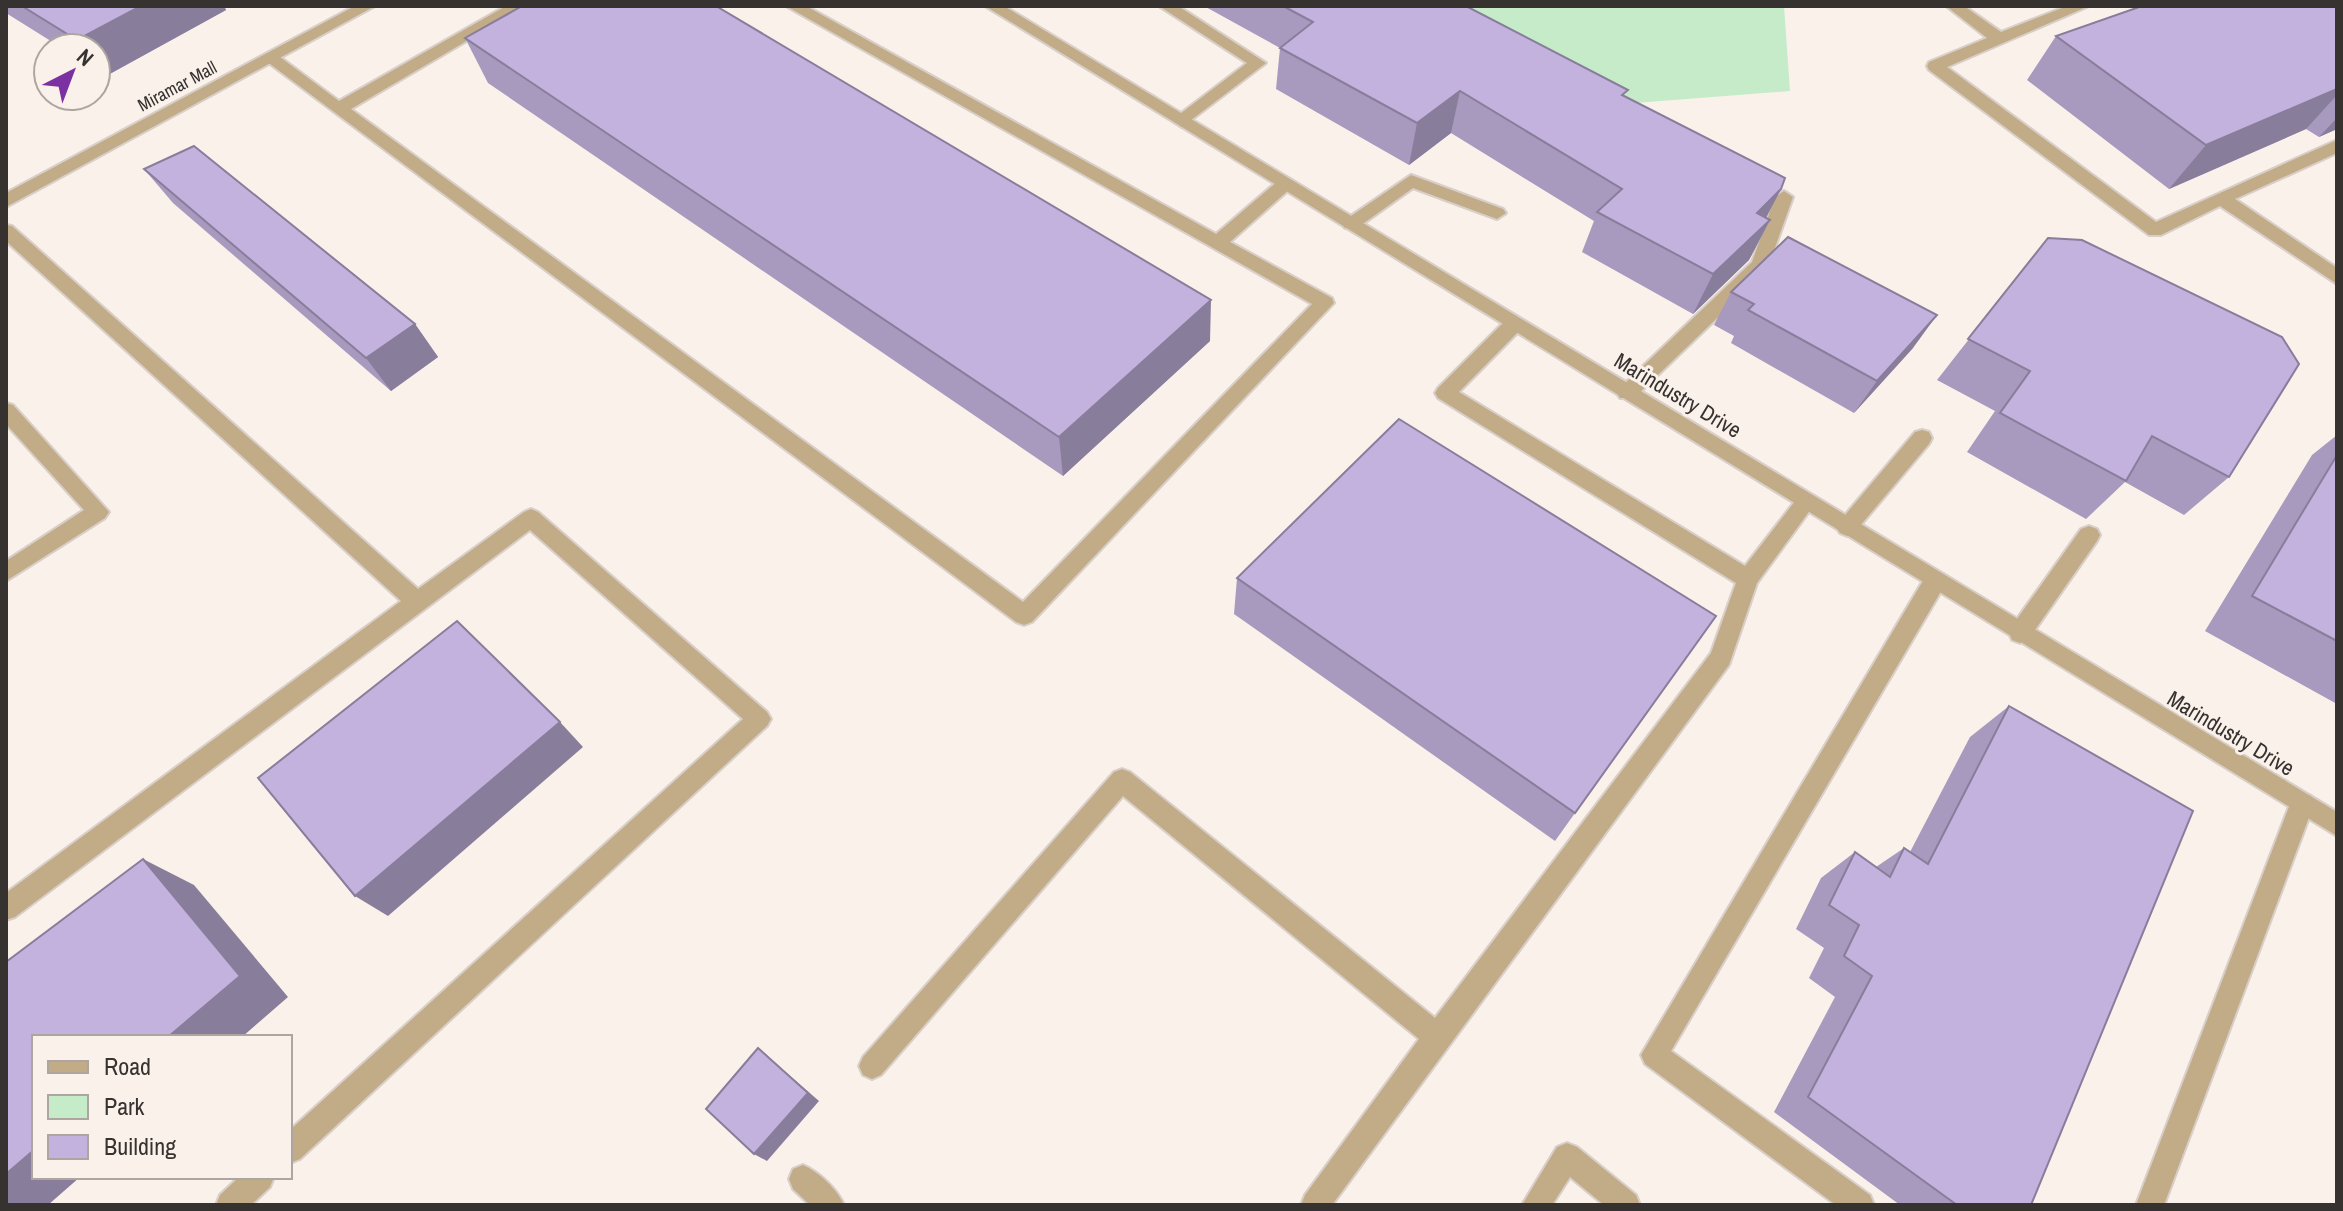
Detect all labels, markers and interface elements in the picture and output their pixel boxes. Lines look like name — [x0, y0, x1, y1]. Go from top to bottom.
north arrow — [32, 32, 112, 112]
text: N — [71, 42, 100, 73]
street label: Miramar Mall — [133, 55, 221, 117]
street label: Marindustry Drive — [1609, 345, 1747, 445]
street label: Marindustry Drive — [2162, 683, 2300, 783]
legend — [32, 1035, 292, 1179]
text: Road — [104, 1050, 151, 1082]
text: Park — [104, 1090, 145, 1122]
text: Building — [104, 1130, 176, 1162]

